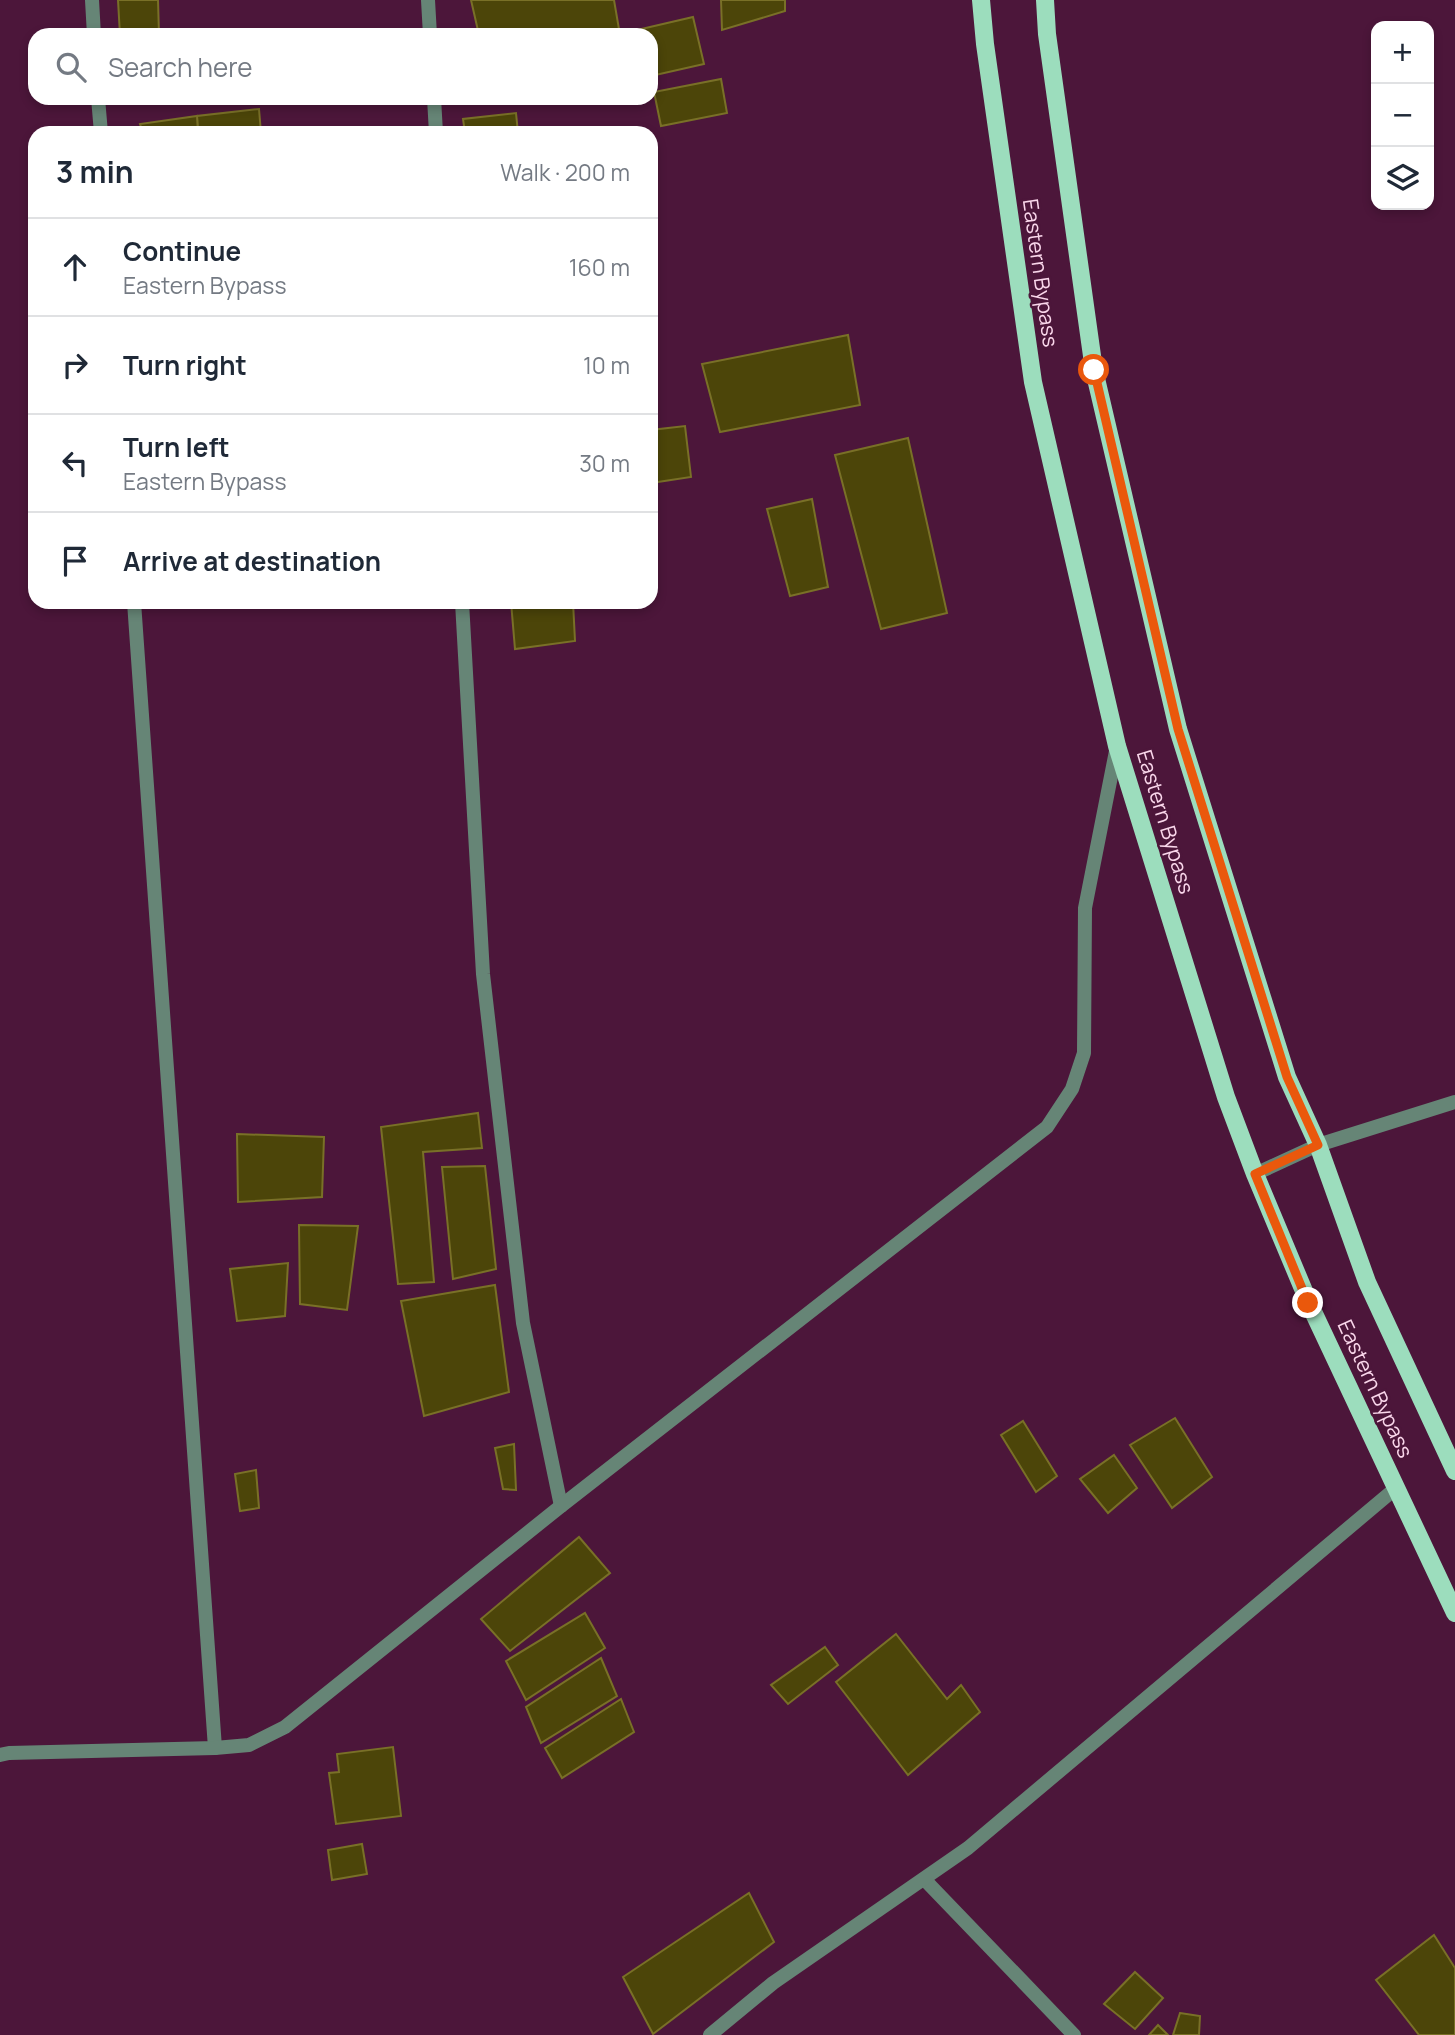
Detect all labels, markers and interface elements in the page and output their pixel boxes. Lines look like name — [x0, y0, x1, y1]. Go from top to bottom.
map controls — [1371, 21, 1434, 210]
button: + — [1371, 21, 1434, 84]
search box — [28, 28, 658, 105]
icon: search — [52, 48, 90, 86]
text: Search here — [108, 49, 253, 85]
button: − — [1371, 84, 1434, 147]
button: layers — [1371, 147, 1434, 210]
text: 3 min — [56, 151, 134, 192]
text: Walk · 200 m — [500, 156, 630, 188]
street label: Eastern Bypass — [1017, 197, 1065, 349]
text: Continue — [123, 233, 241, 269]
icon: ahead — [56, 248, 94, 286]
text: 160 m — [569, 251, 630, 283]
text: Eastern Bypass — [123, 269, 286, 301]
icon: right — [56, 346, 94, 384]
text: Turn right — [123, 347, 247, 383]
text: 10 m — [583, 349, 630, 381]
route start — [1078, 354, 1109, 385]
text: Turn left — [123, 429, 230, 465]
icon: left — [56, 444, 94, 482]
text: 30 m — [579, 447, 630, 479]
text: Eastern Bypass — [123, 465, 286, 497]
icon: arrive — [56, 542, 94, 580]
text: Arrive at destination — [123, 543, 381, 579]
street label: Eastern Bypass — [1131, 746, 1201, 897]
route end — [1292, 1287, 1323, 1318]
street label: Eastern Bypass — [1332, 1315, 1420, 1462]

